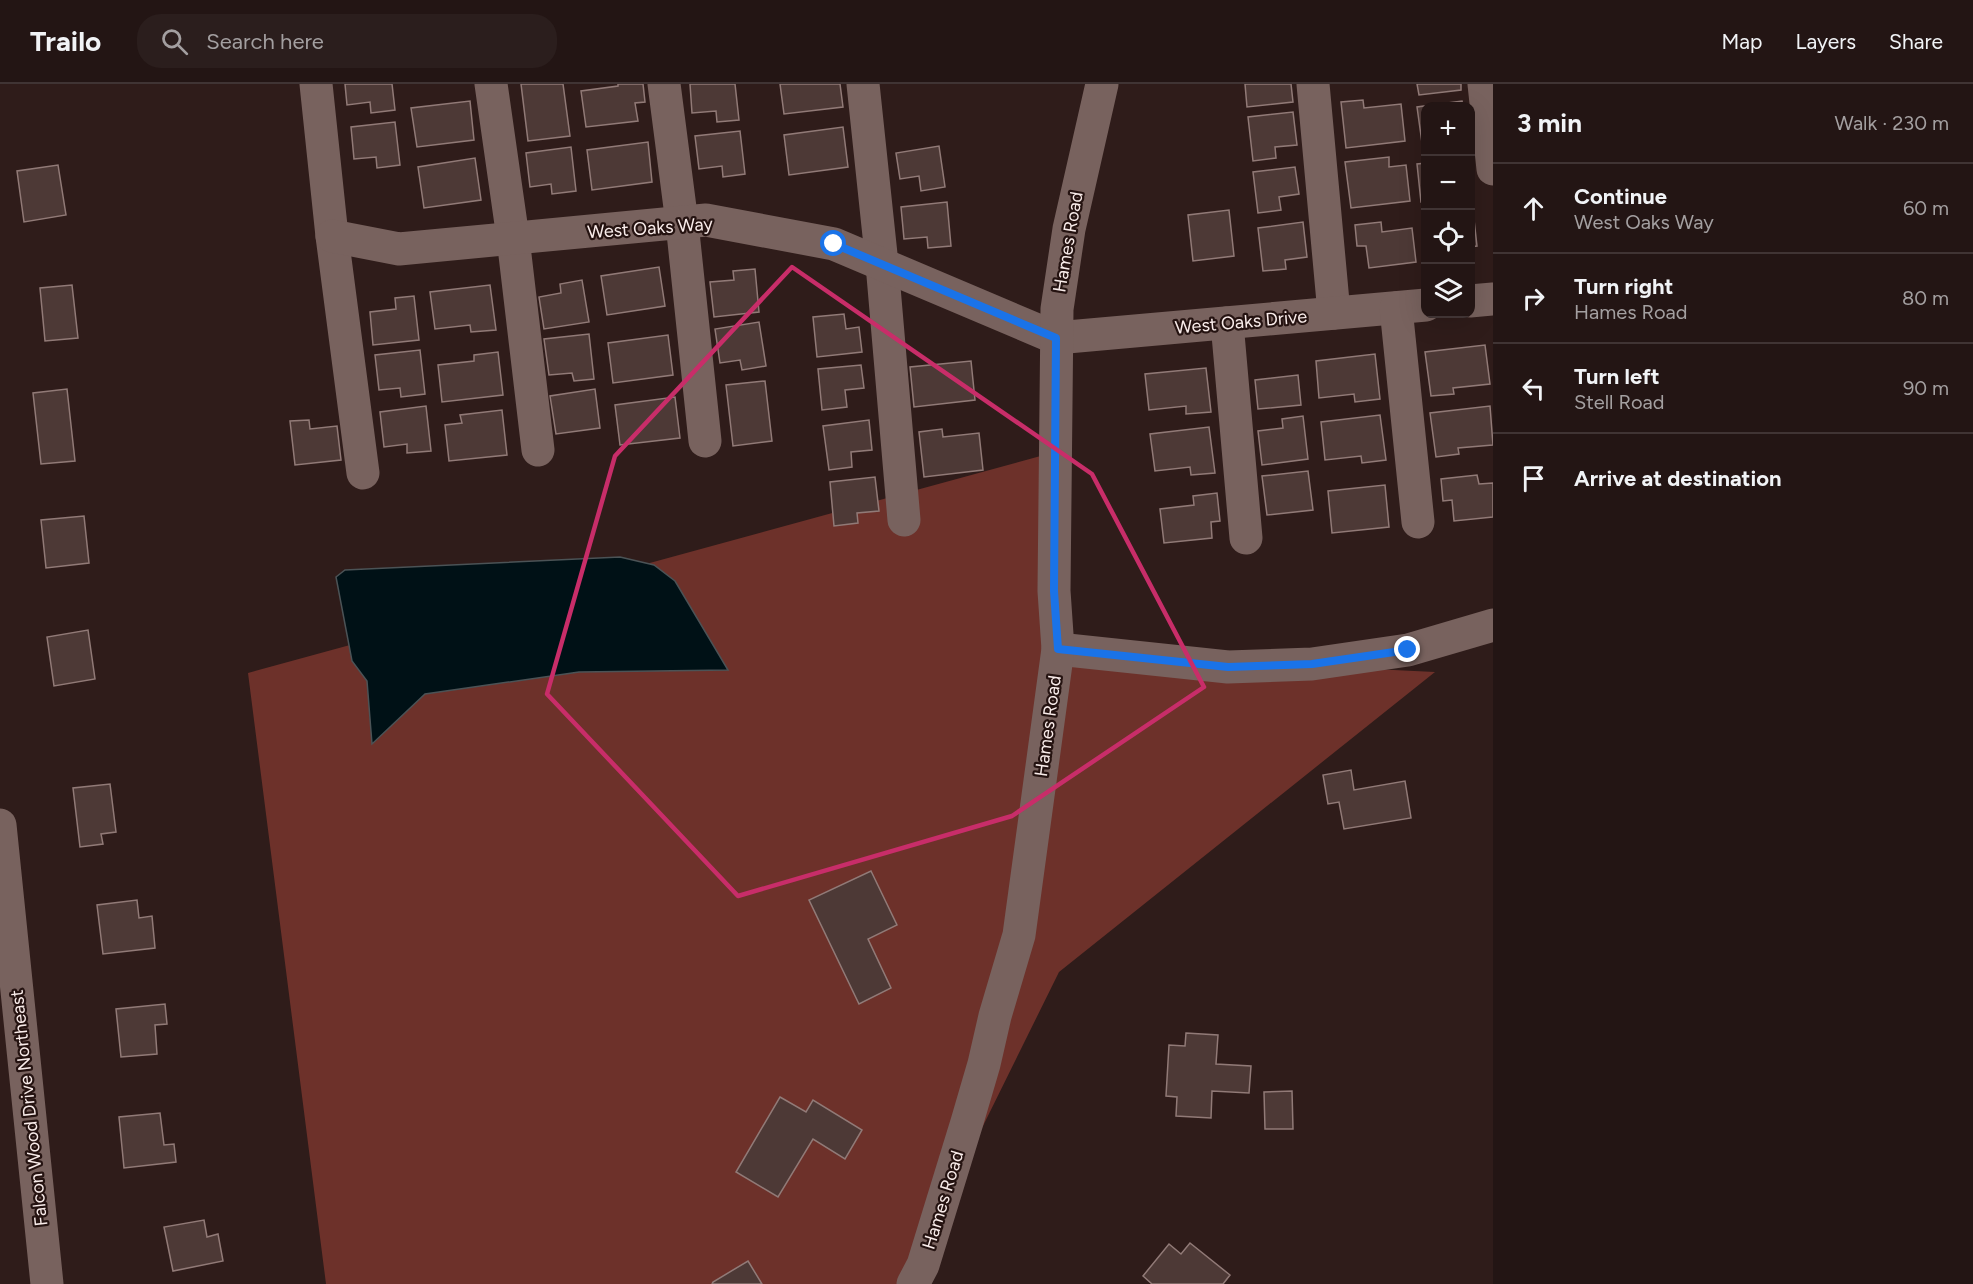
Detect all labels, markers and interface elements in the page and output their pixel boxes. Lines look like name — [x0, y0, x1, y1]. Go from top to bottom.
search box — [137, 14, 557, 68]
text: Trailo — [30, 24, 101, 58]
icon: search — [158, 25, 191, 58]
text: Search here — [206, 28, 324, 55]
text: Map — [1722, 29, 1762, 54]
text: Layers — [1795, 29, 1856, 54]
text: Share — [1889, 29, 1943, 54]
map controls — [1421, 102, 1475, 318]
button: + — [1421, 102, 1475, 156]
text: 3 min — [1517, 107, 1582, 139]
text: Walk · 230 m — [1835, 111, 1949, 135]
button: − — [1421, 156, 1475, 210]
text: Continue — [1574, 183, 1667, 210]
street label: Hames Road — [1048, 190, 1088, 294]
icon: ahead — [1517, 192, 1550, 225]
text: 60 m — [1903, 196, 1949, 220]
button: locate — [1421, 210, 1475, 264]
text: West Oaks Way — [1574, 210, 1714, 234]
street label: West Oaks Way — [586, 213, 714, 243]
route start — [820, 230, 846, 256]
button: layers — [1421, 264, 1475, 318]
text: Turn right — [1574, 273, 1673, 300]
icon: right — [1517, 282, 1550, 315]
text: 80 m — [1902, 286, 1949, 310]
text: Hames Road — [1574, 300, 1687, 324]
street label: West Oaks Drive — [1174, 305, 1308, 339]
text: Turn left — [1574, 363, 1660, 390]
icon: left — [1517, 372, 1550, 405]
text: 90 m — [1903, 376, 1949, 400]
text: Stell Road — [1574, 390, 1665, 414]
icon: arrive — [1517, 462, 1550, 495]
text: Arrive at destination — [1574, 465, 1782, 492]
route end — [1394, 636, 1420, 662]
street label: Hames Road — [1030, 674, 1066, 778]
street label: Falcon Wood Drive Northeast — [6, 989, 52, 1227]
street label: Hames Road — [918, 1148, 968, 1252]

